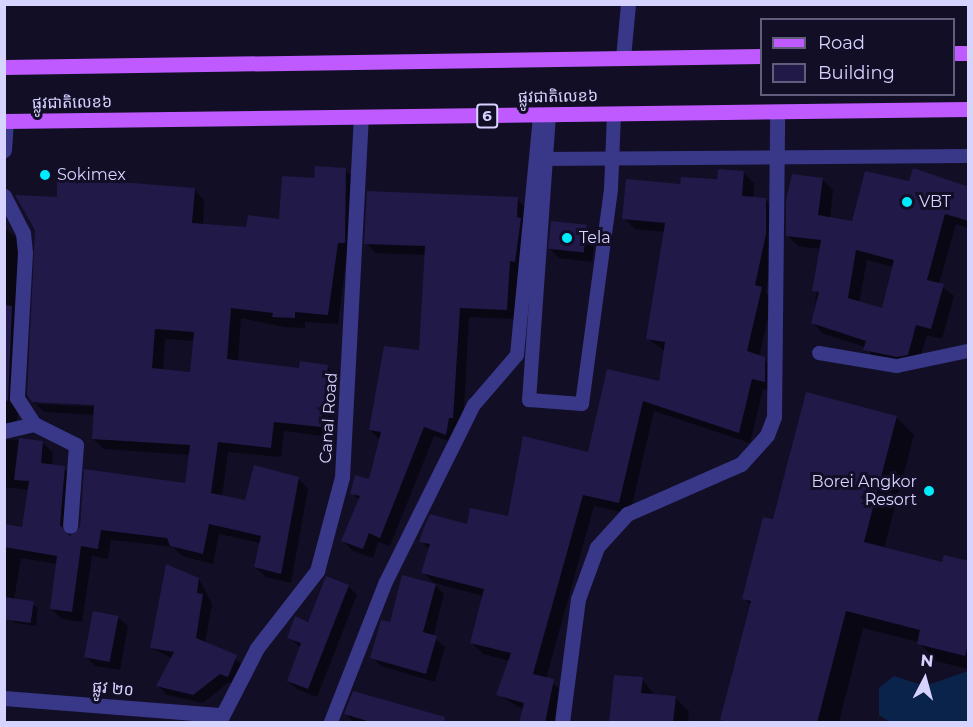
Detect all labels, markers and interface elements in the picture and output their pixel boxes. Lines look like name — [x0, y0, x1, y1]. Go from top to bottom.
legend — [760, 18, 955, 96]
text: Road — [818, 32, 865, 54]
text: Building — [818, 62, 895, 84]
street label: ផ្លូវជាតិលេខ៦ — [518, 87, 598, 107]
street label: ផ្លូវជាតិលេខ៦ — [32, 93, 112, 113]
road number: 6 — [475, 104, 499, 128]
place label: Sokimex — [57, 165, 126, 185]
marker: Sokimex — [38, 168, 52, 182]
place label: VBT — [919, 192, 951, 212]
marker: VBT — [900, 195, 914, 209]
place label: Tela — [579, 228, 611, 248]
marker: Tela — [560, 231, 574, 245]
street label: Canal Road — [316, 372, 342, 464]
place label: Borei Angkor Resort — [812, 472, 917, 510]
marker: Borei Angkor Resort — [922, 484, 936, 498]
north arrow — [895, 649, 955, 709]
text: N — [920, 650, 934, 671]
street label: ផ្លូវ ២០ — [91, 678, 135, 700]

